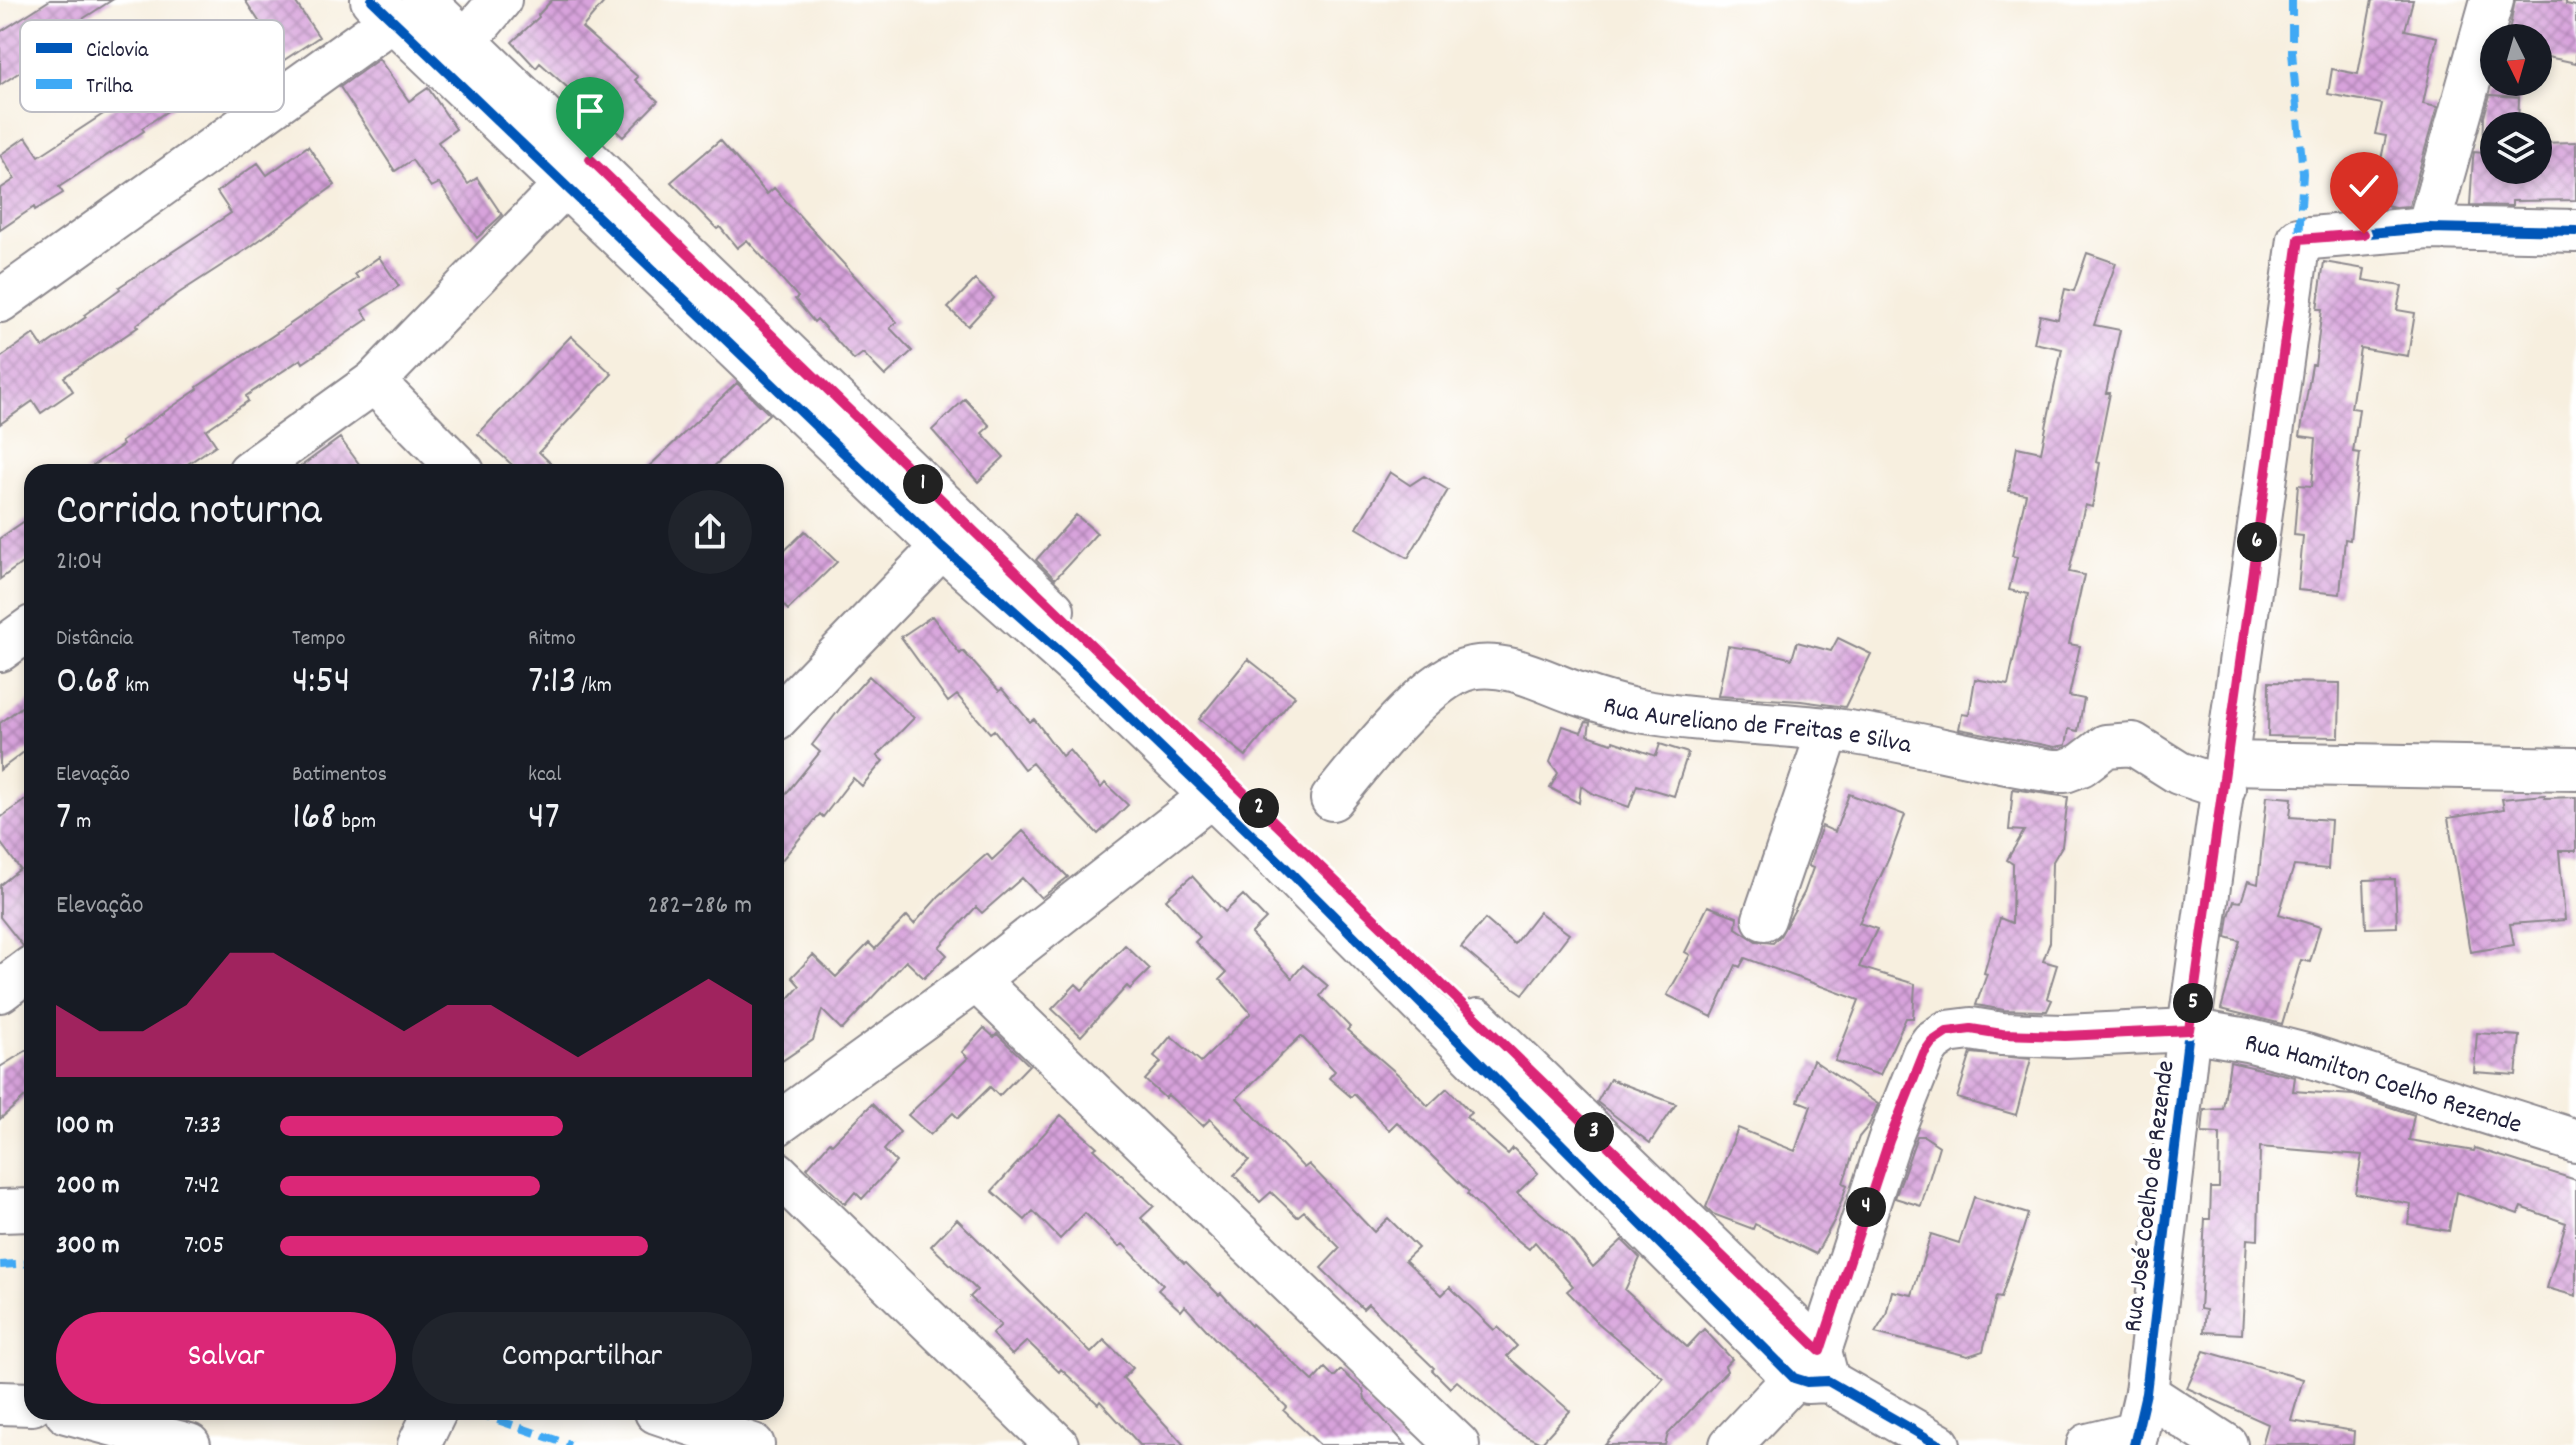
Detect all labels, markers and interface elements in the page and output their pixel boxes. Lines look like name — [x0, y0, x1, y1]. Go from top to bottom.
legend — [20, 20, 284, 112]
north arrow — [2480, 24, 2552, 96]
map controls — [2480, 24, 2552, 184]
text: Ciclovia — [86, 36, 149, 67]
text: Trilha — [86, 72, 133, 103]
pin — [556, 77, 624, 159]
icon: arrive — [568, 89, 612, 133]
button: layers — [2480, 112, 2552, 184]
pin — [2330, 152, 2398, 234]
icon: check — [2342, 164, 2386, 208]
pin: 1 — [903, 464, 943, 504]
text: 1 — [921, 468, 925, 499]
text: Corrida noturna — [56, 482, 322, 545]
button: share — [668, 490, 752, 574]
pin: 6 — [2237, 522, 2277, 562]
text: 6 — [2252, 526, 2262, 557]
text: 21:04 — [56, 544, 102, 581]
text: Distância — [56, 624, 133, 655]
text: Tempo — [292, 624, 346, 655]
text: Ritmo — [528, 624, 576, 655]
text: 0.68 — [56, 655, 120, 712]
text: 4:54 — [292, 655, 350, 712]
text: 7:13 — [528, 655, 576, 712]
text: km — [120, 671, 149, 702]
text: /km — [576, 671, 612, 702]
street label: Rua Aureliano de Freitas e Silva — [1599, 688, 1915, 765]
text: Elevação — [56, 760, 130, 791]
text: Batimentos — [292, 760, 387, 791]
text: kcal — [528, 760, 561, 791]
pin: 2 — [1239, 788, 1279, 828]
text: 7 — [56, 791, 71, 848]
text: 168 — [292, 791, 336, 848]
text: 47 — [528, 791, 560, 848]
text: 2 — [1254, 792, 1264, 823]
text: m — [71, 807, 91, 838]
text: bpm — [336, 807, 376, 838]
text: Elevação — [56, 888, 143, 925]
text: 282–286 m — [648, 888, 752, 925]
pin: 5 — [2173, 983, 2213, 1023]
text: 5 — [2188, 987, 2198, 1018]
street label: Rua Hamilton Coelho Rezende — [2240, 1025, 2526, 1145]
street label: Rua José Coelho de Rezende — [2115, 1059, 2185, 1334]
text: 100 m — [56, 1108, 114, 1145]
text: 7:33 — [184, 1108, 221, 1145]
pin: 3 — [1574, 1112, 1614, 1152]
text: 3 — [1589, 1116, 1599, 1147]
text: 200 m — [56, 1168, 120, 1205]
text: 7:42 — [184, 1168, 220, 1205]
pin: 4 — [1846, 1187, 1886, 1227]
text: 4 — [1861, 1191, 1871, 1222]
text: 300 m — [56, 1228, 120, 1265]
text: 7:05 — [184, 1228, 224, 1265]
button: Salvar — [56, 1312, 396, 1404]
button: Compartilhar — [412, 1312, 752, 1404]

